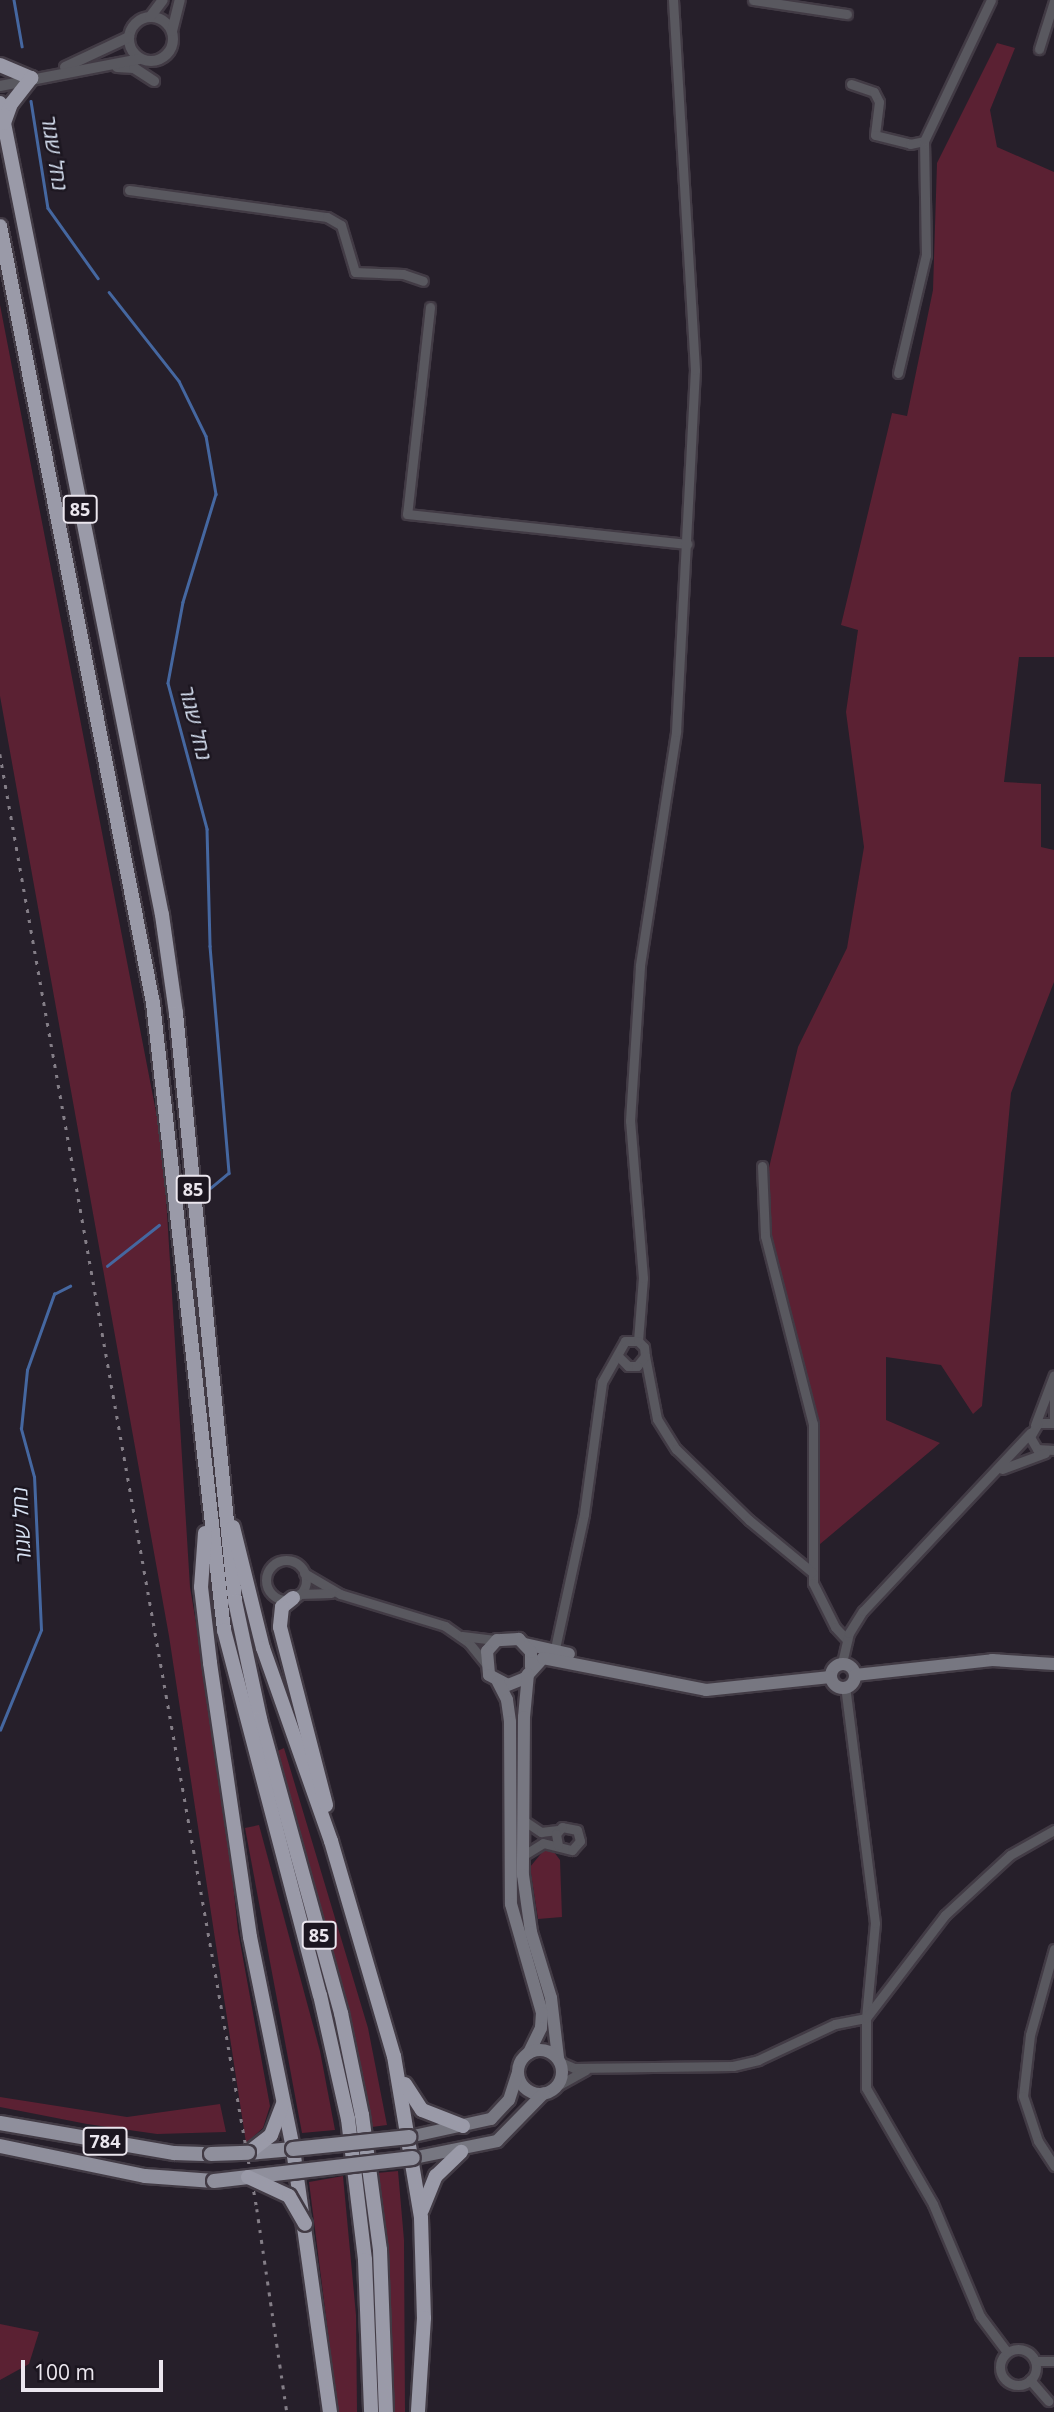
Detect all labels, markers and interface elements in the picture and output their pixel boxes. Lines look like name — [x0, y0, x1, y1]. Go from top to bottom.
water label: נחל שגור — [37, 114, 73, 192]
road number: 85 — [62, 494, 98, 524]
water label: נחל שגור — [175, 683, 217, 763]
road number: 85 — [176, 1174, 210, 1204]
water label: נחל שגור — [6, 1486, 36, 1564]
road number: 85 — [302, 1921, 336, 1950]
road number: 784 — [82, 2126, 128, 2155]
scale bar — [24, 2346, 166, 2390]
text: 100 m — [34, 2358, 95, 2386]

